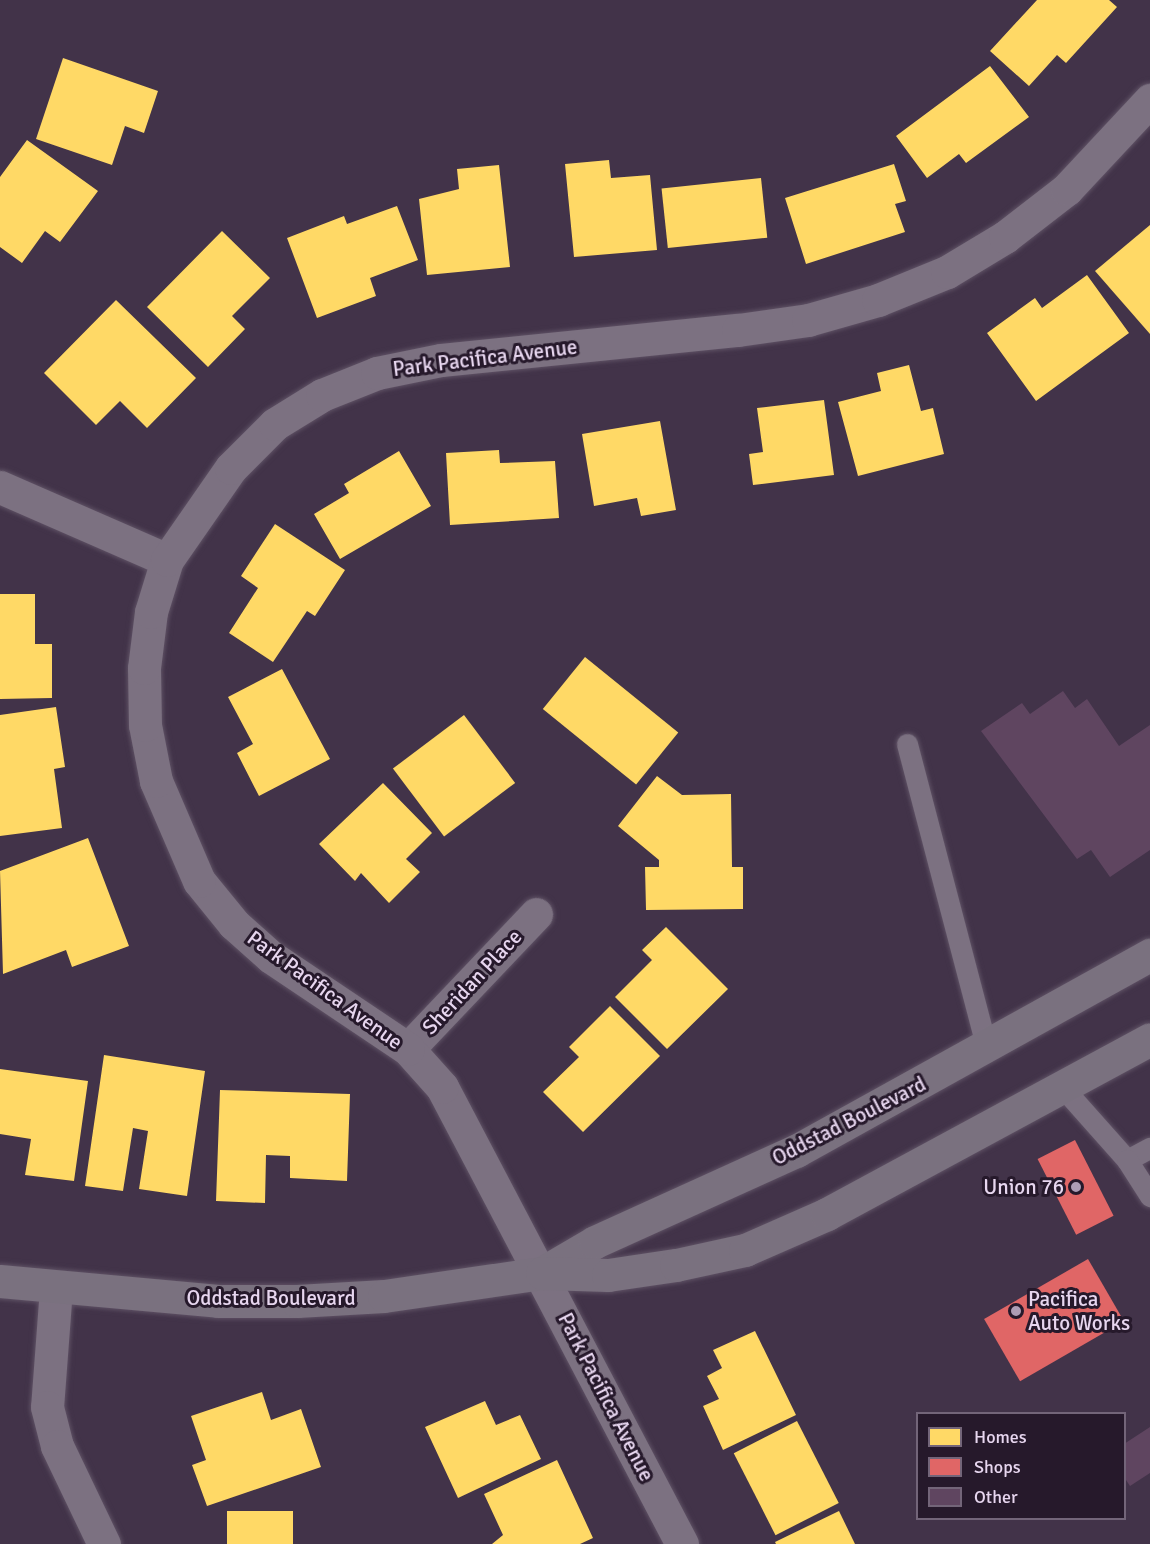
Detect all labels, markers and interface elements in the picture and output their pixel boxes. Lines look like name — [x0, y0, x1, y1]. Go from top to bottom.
street label: Park Pacifica Avenue — [391, 334, 579, 382]
street label: Sheridan Place — [417, 924, 527, 1040]
street label: Park Pacifica Avenue — [242, 925, 408, 1055]
street label: Oddstad Boulevard — [768, 1071, 930, 1171]
place label: Union 76 — [983, 1174, 1064, 1200]
marker: Union 76 — [1069, 1180, 1083, 1194]
street label: Oddstad Boulevard — [186, 1285, 356, 1311]
place label: Pacifica Auto Works — [1028, 1286, 1130, 1336]
marker: Pacifica Auto Works — [1009, 1304, 1023, 1318]
street label: Park Pacifica Avenue — [553, 1309, 659, 1485]
legend — [916, 1412, 1126, 1520]
text: Homes — [974, 1426, 1027, 1448]
text: Shops — [974, 1456, 1021, 1478]
text: Other — [974, 1486, 1018, 1508]

